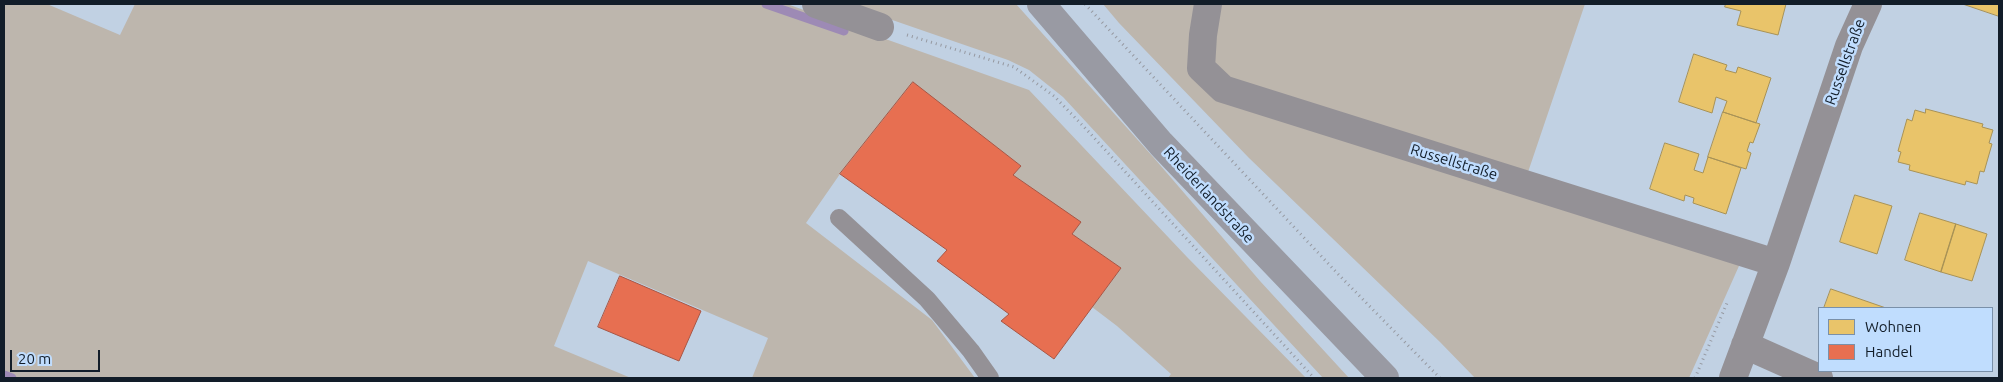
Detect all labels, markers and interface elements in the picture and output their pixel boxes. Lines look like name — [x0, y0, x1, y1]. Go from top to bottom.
street label: Russellstraße — [1821, 17, 1869, 107]
street label: Russellstraße — [1408, 140, 1500, 184]
street label: Rheiderlandstraße — [1160, 143, 1258, 247]
legend — [1818, 307, 1993, 372]
text: Wohnen — [1865, 318, 1921, 335]
scale bar — [12, 340, 102, 372]
text: Handel — [1865, 343, 1913, 360]
text: 20 m — [18, 350, 51, 367]

